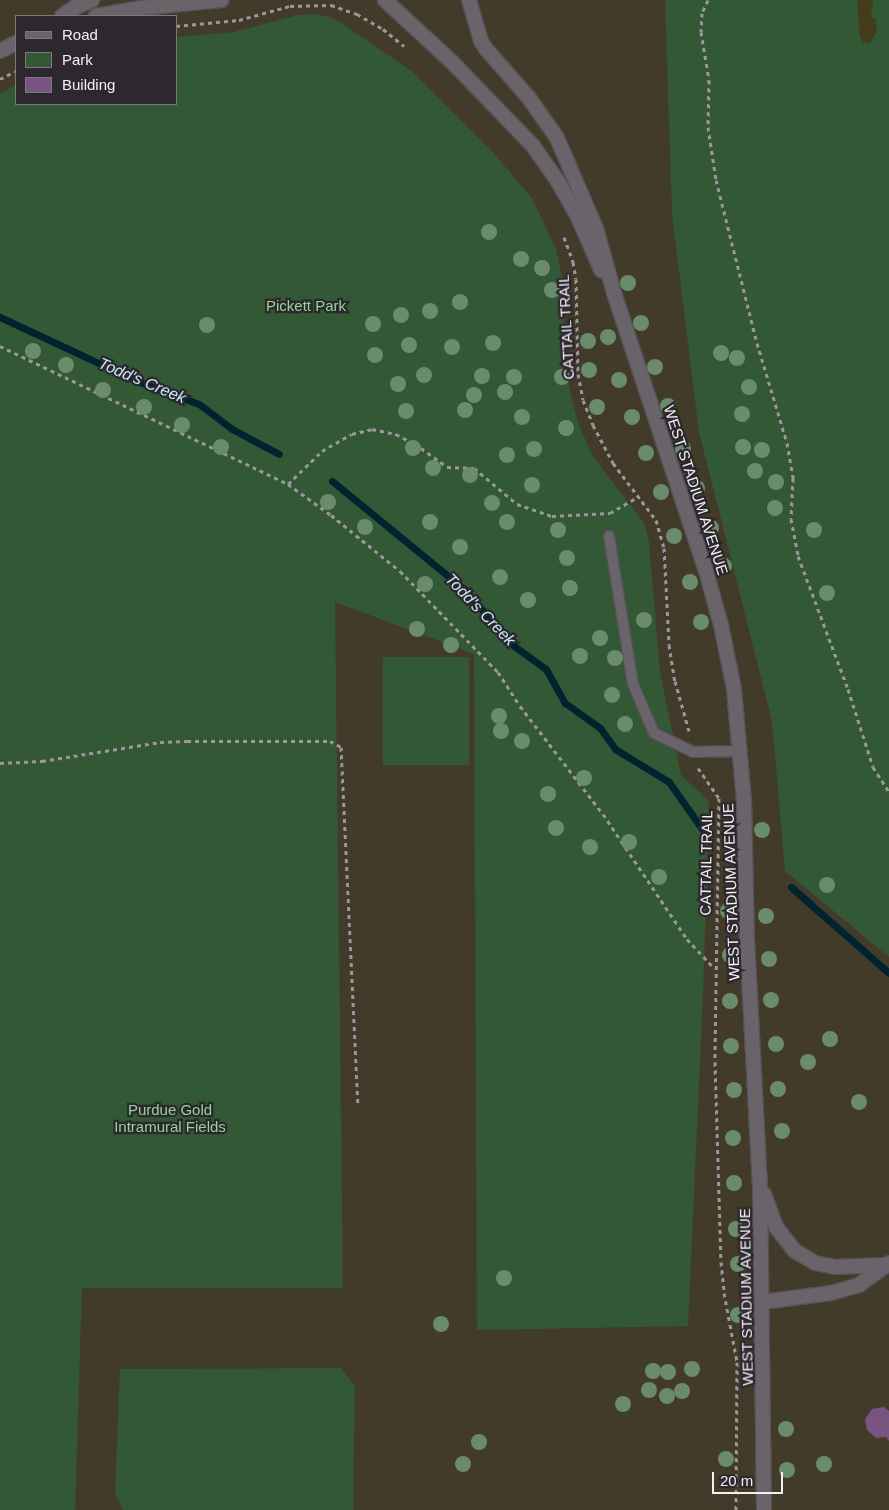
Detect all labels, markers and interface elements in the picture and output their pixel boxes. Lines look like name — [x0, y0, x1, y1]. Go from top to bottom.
legend — [15, 15, 178, 105]
text: Road — [62, 26, 98, 43]
text: Park — [62, 51, 93, 68]
text: Building — [62, 76, 115, 93]
street label: CATTAIL TRAIL — [554, 274, 578, 380]
park label: Pickett Park — [266, 297, 346, 315]
water label: Todd's Creek — [95, 354, 189, 408]
street label: WEST STADIUM AVENUE — [660, 402, 732, 578]
water label: Todd's Creek — [441, 570, 519, 650]
street label: WEST STADIUM AVENUE — [719, 802, 743, 982]
street label: CATTAIL TRAIL — [696, 810, 716, 916]
park label: Purdue Gold Intramural Fields — [114, 1100, 226, 1135]
street label: WEST STADIUM AVENUE — [735, 1208, 757, 1386]
scale bar — [714, 1462, 785, 1494]
text: 20 m — [720, 1472, 753, 1489]

